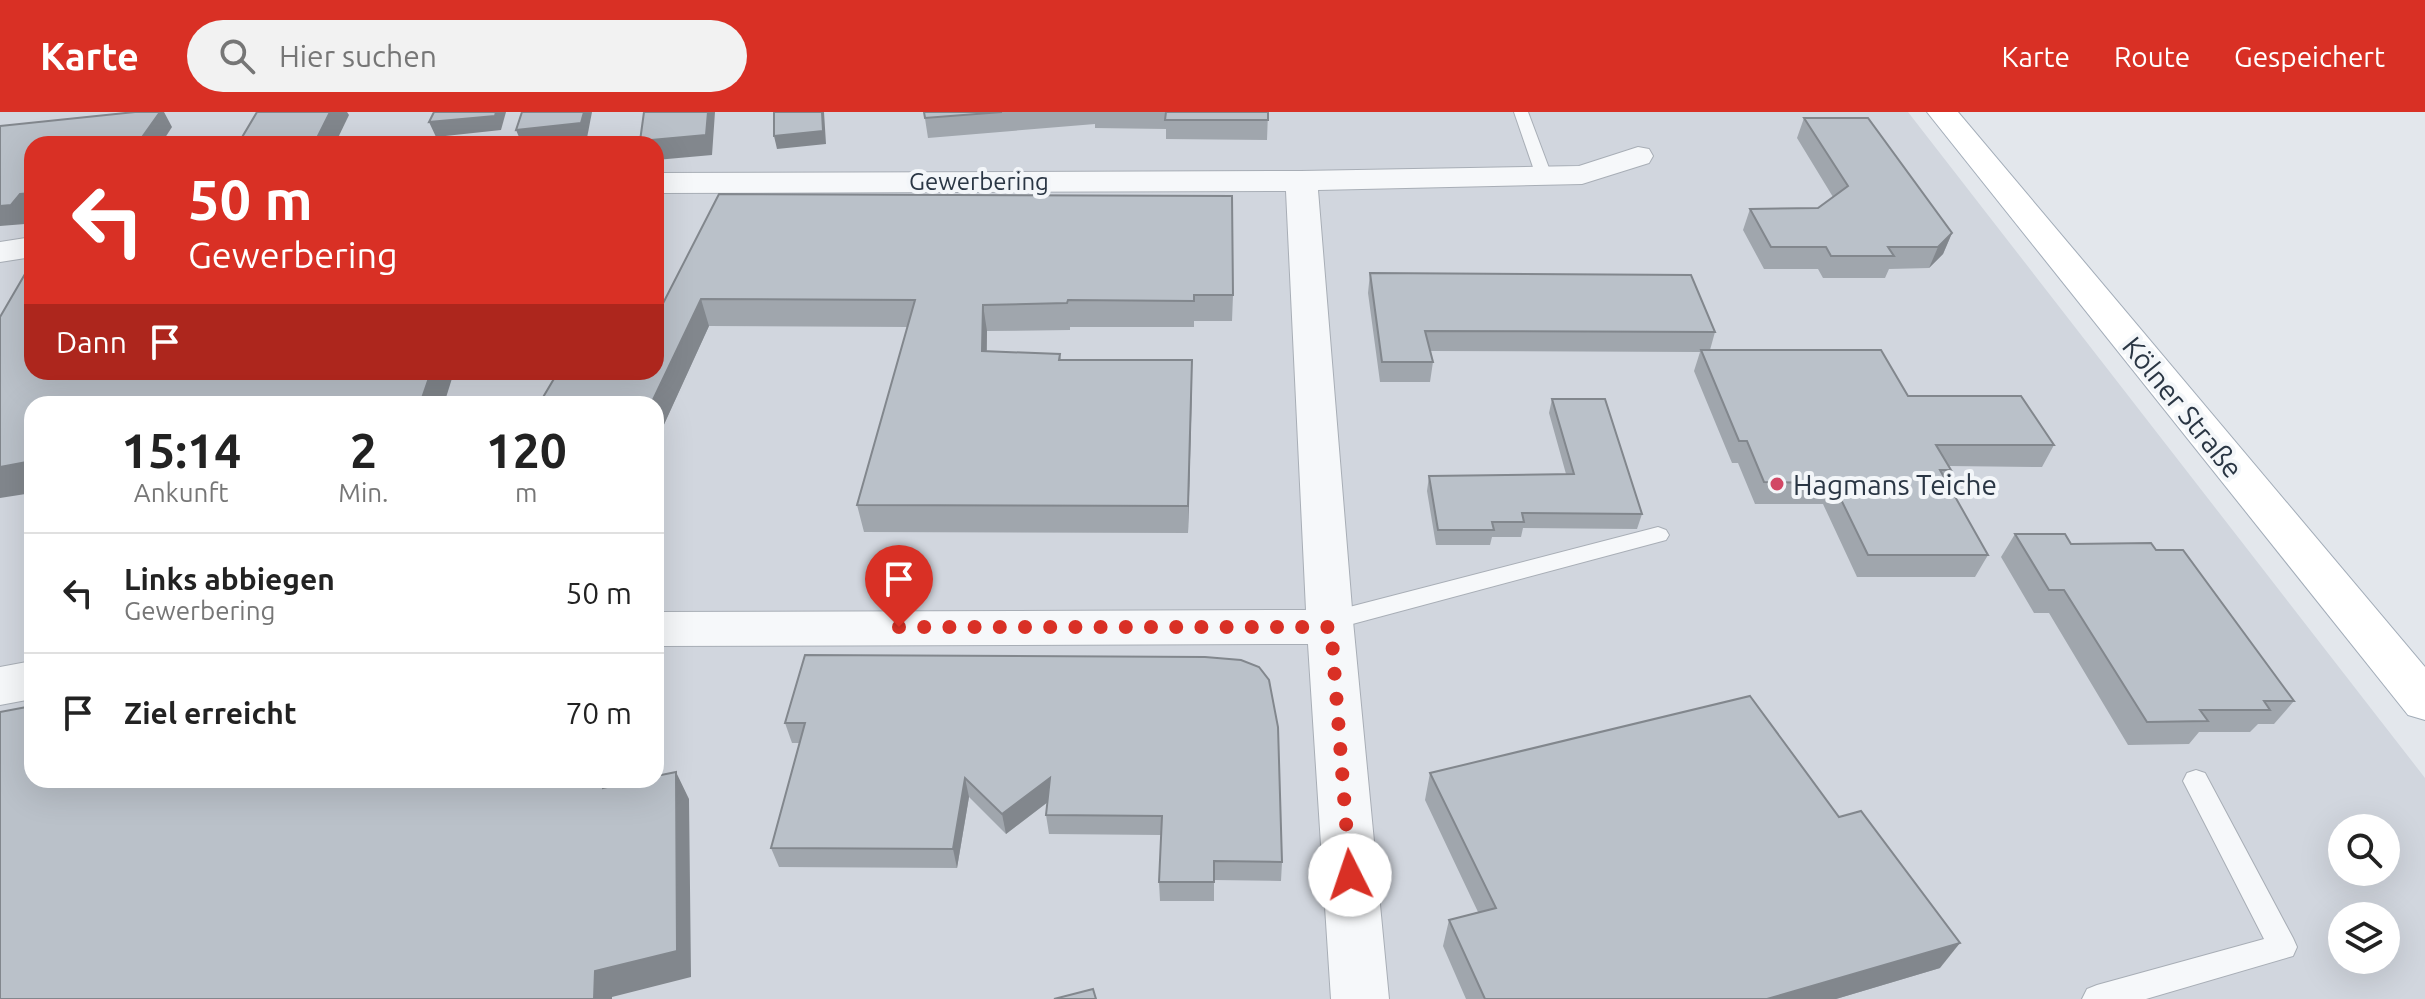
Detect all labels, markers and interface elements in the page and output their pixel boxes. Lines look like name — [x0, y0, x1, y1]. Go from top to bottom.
search box — [187, 20, 747, 92]
icon: search — [215, 34, 259, 78]
text: Karte — [40, 35, 139, 77]
text: Hier suchen — [279, 39, 437, 73]
text: Karte — [2001, 41, 2070, 72]
text: Route — [2114, 41, 2190, 72]
text: Gespeichert — [2234, 41, 2385, 72]
icon: left — [56, 168, 160, 272]
text: 50 m — [188, 168, 313, 231]
street label: Gewerbering — [909, 168, 1049, 195]
text: Gewerbering — [188, 234, 398, 275]
icon: arrive — [143, 320, 187, 364]
text: Dann — [56, 325, 127, 359]
street label: Kölner Straße — [2117, 330, 2249, 484]
text: 15:14 — [121, 423, 241, 477]
text: 2 — [350, 423, 377, 477]
text: 120 — [486, 423, 567, 477]
place label: Hagmans Teiche — [1793, 469, 1997, 500]
marker: Hagmans Teiche — [1768, 475, 1786, 493]
text: Ankunft — [134, 478, 229, 507]
text: Min. — [338, 478, 389, 507]
text: m — [515, 478, 537, 507]
pin — [865, 545, 933, 627]
icon: arrive — [877, 557, 921, 601]
text: Links abbiegen — [124, 562, 335, 596]
icon: left — [56, 571, 100, 615]
text: 50 m — [565, 576, 632, 610]
text: Gewerbering — [124, 596, 275, 625]
icon: arrive — [56, 691, 100, 735]
text: Ziel erreicht — [124, 696, 297, 730]
text: 70 m — [565, 696, 632, 730]
map controls — [2328, 814, 2400, 974]
button: search — [2328, 814, 2400, 886]
position arrow — [1308, 833, 1392, 917]
button: layers — [2328, 902, 2400, 974]

